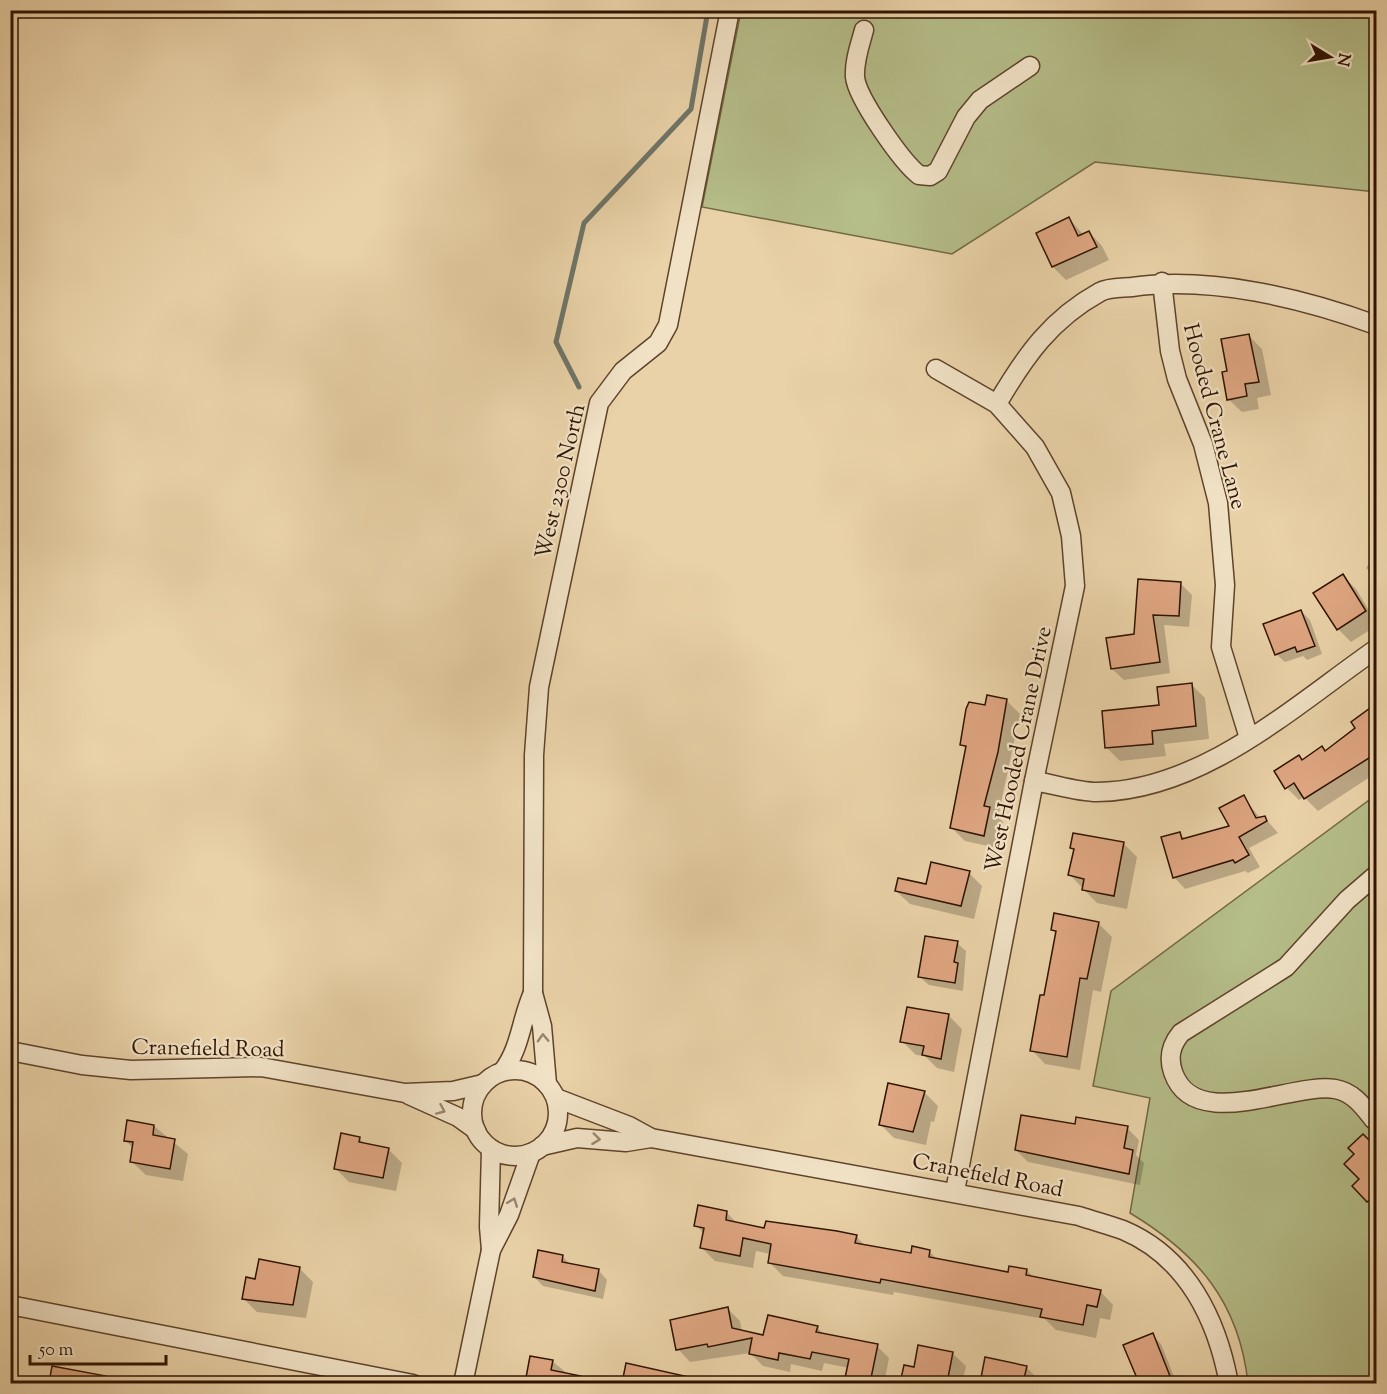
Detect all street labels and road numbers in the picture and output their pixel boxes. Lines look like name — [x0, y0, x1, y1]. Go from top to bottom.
street label: Hooded Crane Lane — [1173, 320, 1253, 513]
street label: West 2300 North — [529, 401, 595, 562]
street label: West Hooded Crane Drive — [978, 624, 1062, 876]
street label: Cranefield Road — [131, 1033, 285, 1067]
street label: Cranefield Road — [909, 1147, 1066, 1207]

